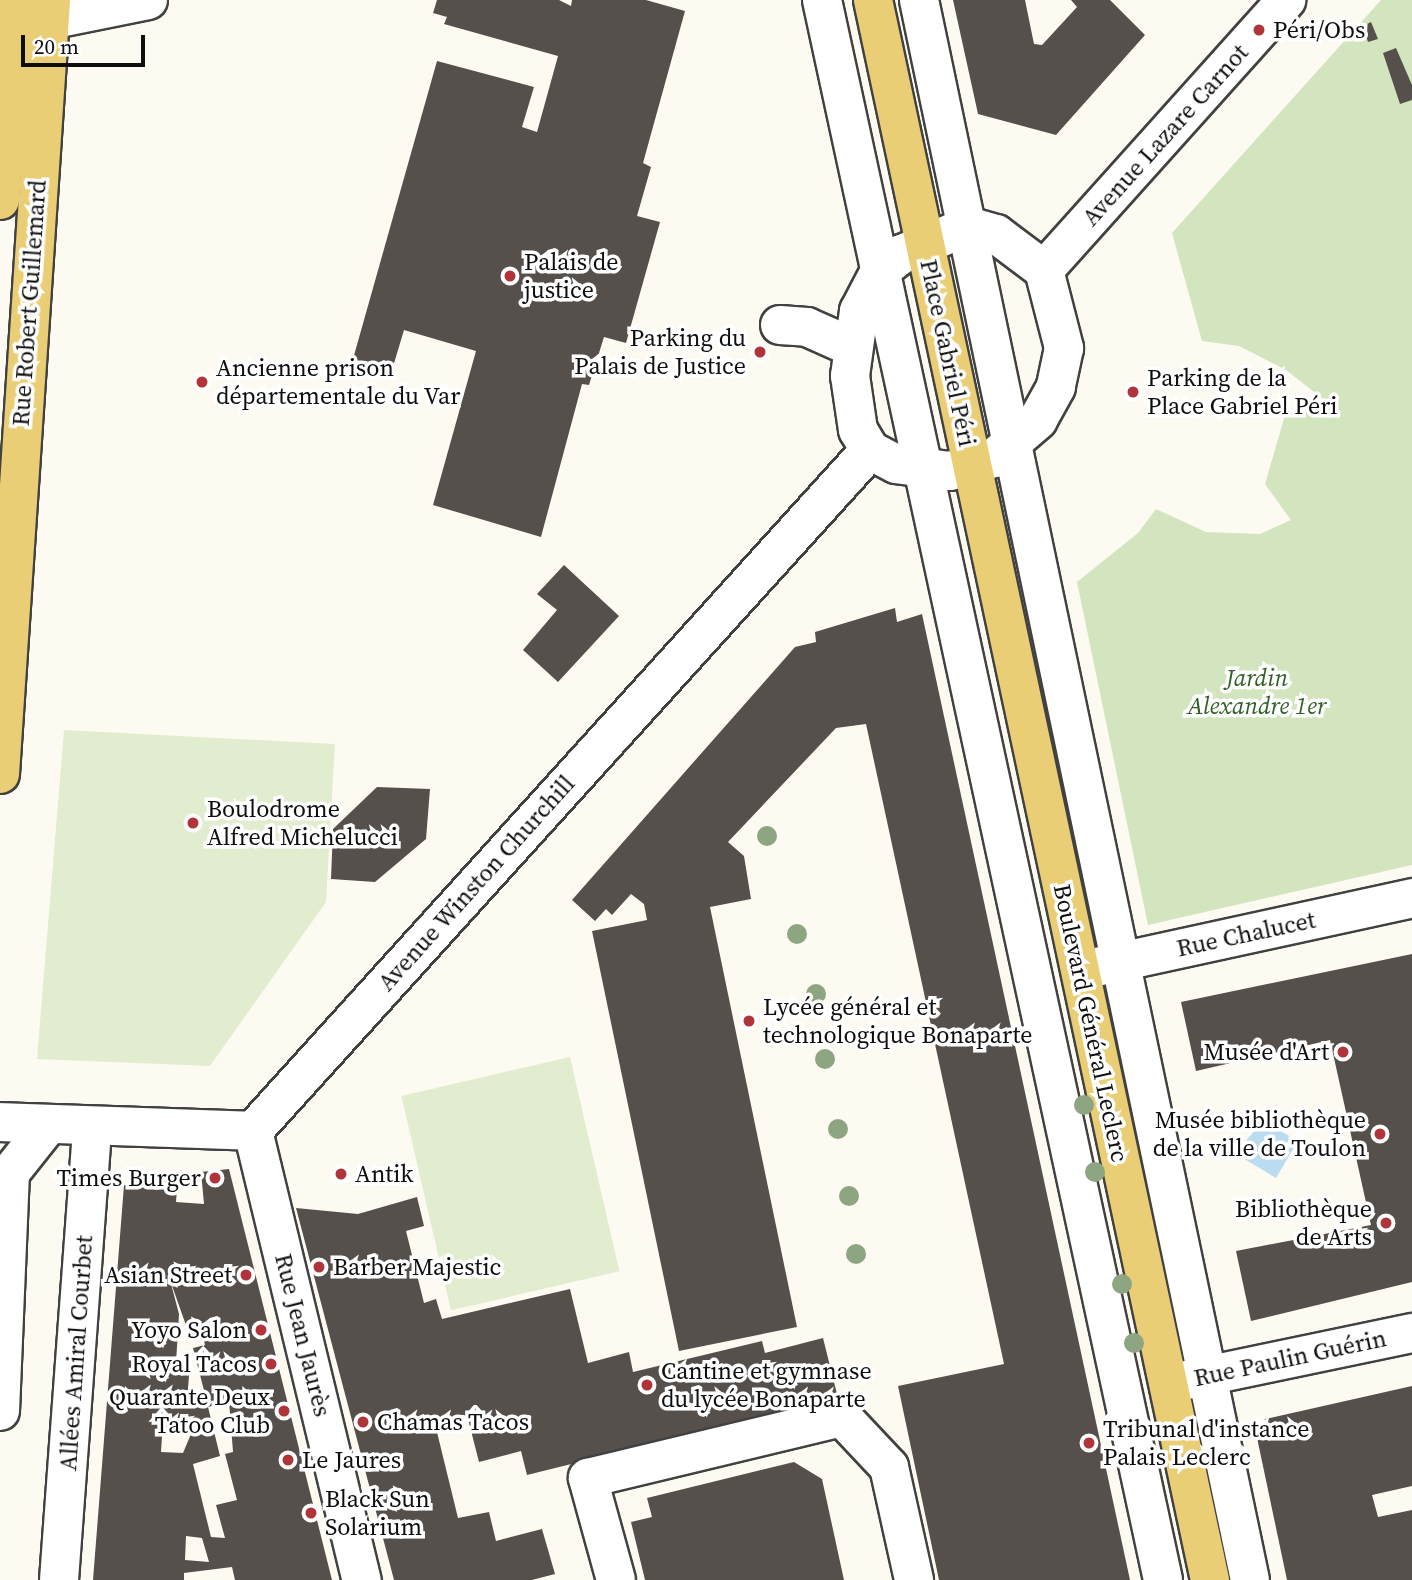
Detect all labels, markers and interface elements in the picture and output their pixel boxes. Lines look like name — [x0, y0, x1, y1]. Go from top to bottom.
place label: Péri/Obs — [1273, 16, 1365, 44]
scale bar — [24, 21, 149, 65]
marker: Péri/Obs — [1251, 22, 1267, 38]
text: 20 m — [34, 32, 79, 61]
street label: Avenue Lazare Carnot — [1076, 38, 1254, 232]
street label: Rue Robert Guillemard — [6, 179, 52, 427]
place label: Palais de justice — [524, 248, 618, 304]
street label: Place Gabriel Péri — [914, 257, 982, 449]
marker: Palais de justice — [502, 268, 518, 284]
place label: Parking du Palais de Justice — [574, 324, 746, 380]
marker: Parking du Palais de Justice — [752, 344, 768, 360]
place label: Ancienne prison départementale du Var — [216, 354, 461, 410]
place label: Parking de la Place Gabriel Péri — [1147, 364, 1337, 420]
marker: Ancienne prison départementale du Var — [194, 374, 210, 390]
marker: Parking de la Place Gabriel Péri — [1125, 384, 1141, 400]
park label: Jardin Alexandre 1er — [1187, 664, 1327, 720]
street label: Avenue Winston Churchill — [371, 769, 581, 997]
place label: Boulodrome Alfred Michelucci — [207, 795, 398, 851]
marker: Boulodrome Alfred Michelucci — [185, 815, 201, 831]
street label: Boulevard Général Leclerc — [1047, 881, 1135, 1165]
street label: Rue Chalucet — [1174, 905, 1318, 963]
place label: Lycée général et technologique Bonaparte — [763, 993, 1033, 1049]
marker: Lycée général et technologique Bonaparte — [741, 1013, 757, 1029]
place label: Musée d'Art — [1204, 1038, 1329, 1066]
marker: Musée d'Art — [1335, 1044, 1351, 1060]
place label: Musée bibliothèque de la ville de Toulon — [1152, 1106, 1366, 1162]
marker: Musée bibliothèque de la ville de Toulon — [1372, 1126, 1388, 1142]
place label: Antik — [355, 1160, 413, 1188]
place label: Times Burger — [56, 1164, 201, 1192]
marker: Antik — [333, 1166, 349, 1182]
marker: Times Burger — [207, 1170, 223, 1186]
place label: Bibliothèque de Arts — [1235, 1195, 1372, 1251]
marker: Bibliothèque de Arts — [1378, 1215, 1394, 1231]
street label: Allées Amiral Courbet — [53, 1234, 99, 1472]
street label: Rue Jean Jaurès — [269, 1251, 337, 1419]
place label: Barber Majestic — [333, 1253, 501, 1281]
marker: Barber Majestic — [311, 1259, 327, 1275]
place label: Asian Street — [104, 1261, 232, 1289]
marker: Asian Street — [238, 1267, 254, 1283]
place label: Yoyo Salon — [131, 1316, 247, 1344]
marker: Yoyo Salon — [253, 1322, 269, 1338]
street label: Rue Paulin Guérin — [1191, 1324, 1389, 1392]
place label: Royal Tacos — [131, 1350, 257, 1378]
marker: Royal Tacos — [263, 1356, 279, 1372]
place label: Cantine et gymnase du lycée Bonaparte — [661, 1357, 872, 1413]
marker: Cantine et gymnase du lycée Bonaparte — [639, 1377, 655, 1393]
place label: Quarante Deux Tatoo Club — [109, 1383, 270, 1439]
marker: Quarante Deux Tatoo Club — [276, 1403, 292, 1419]
place label: Chamas Tacos — [377, 1408, 530, 1436]
marker: Chamas Tacos — [355, 1414, 371, 1430]
place label: Tribunal d'instance Palais Leclerc — [1103, 1415, 1309, 1471]
marker: Tribunal d'instance Palais Leclerc — [1081, 1435, 1097, 1451]
place label: Le Jaures — [302, 1446, 401, 1474]
marker: Le Jaures — [280, 1452, 296, 1468]
place label: Black Sun Solarium — [325, 1485, 430, 1541]
marker: Black Sun Solarium — [303, 1505, 319, 1521]

